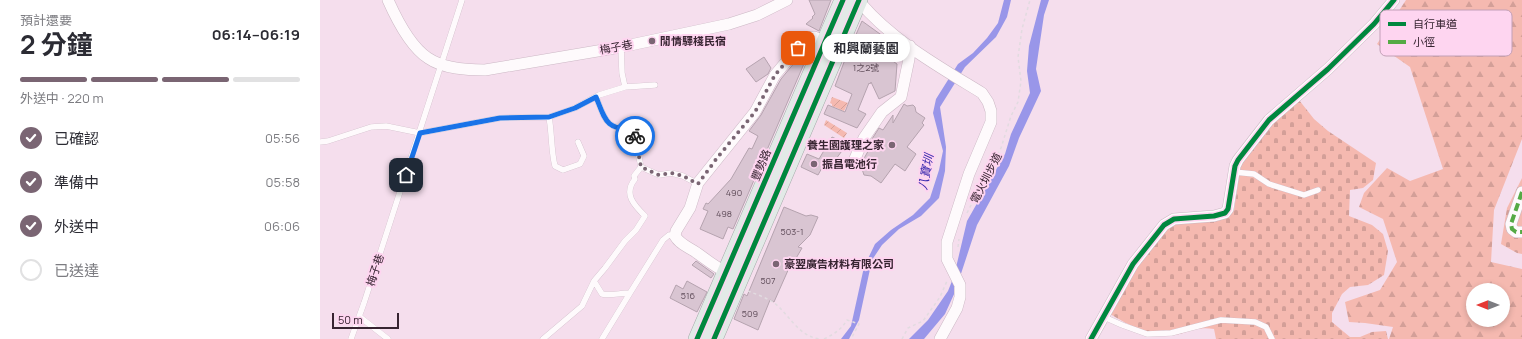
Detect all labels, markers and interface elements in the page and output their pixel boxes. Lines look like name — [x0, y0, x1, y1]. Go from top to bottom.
legend — [1380, 10, 1512, 56]
text: 預計還要 — [20, 11, 72, 29]
text: 自行車道 — [1413, 16, 1457, 31]
text: 06:14–06:19 — [212, 24, 300, 45]
text: 2 分鐘 — [20, 26, 93, 62]
pin — [781, 31, 815, 65]
place label: 閒情驛棧民宿 — [660, 33, 726, 48]
callout: 和興蘭藝園 — [822, 34, 910, 62]
text: 小徑 — [1413, 34, 1435, 49]
street label: 梅子巷 — [598, 36, 634, 57]
marker: 閒情驛棧民宿 — [647, 36, 657, 46]
icon: bag — [787, 37, 809, 59]
text: 和興蘭藝園 — [833, 39, 899, 57]
house number: 1之2號 — [853, 61, 879, 74]
text: 外送中 · 220 m — [20, 89, 104, 107]
courier — [615, 116, 655, 156]
icon: bike — [624, 125, 646, 147]
icon: check — [20, 127, 42, 149]
text: 已確認 — [54, 128, 99, 149]
text: 05:56 — [265, 129, 300, 147]
place label: 養生園護理之家 — [807, 137, 884, 152]
marker: 養生園護理之家 — [887, 140, 897, 150]
street label: 豐勢路 — [747, 147, 774, 183]
street label: 電火圳步道 — [966, 150, 1005, 206]
water label: 八寶圳 — [914, 151, 938, 191]
place label: 振昌電池行 — [822, 156, 877, 171]
pin — [389, 158, 423, 192]
marker: 振昌電池行 — [809, 159, 819, 169]
icon: home — [395, 164, 417, 186]
icon: check — [20, 171, 42, 193]
text: 準備中 — [54, 172, 99, 193]
text: 05:58 — [266, 173, 300, 191]
house number: 490 — [726, 186, 742, 199]
house number: 498 — [716, 207, 732, 220]
icon: check — [20, 215, 42, 237]
text: 外送中 — [54, 216, 99, 237]
text: 06:06 — [264, 217, 300, 235]
house number: 503-1 — [781, 225, 803, 238]
street label: 梅子巷 — [362, 252, 387, 288]
place label: 豪翌廣告材料有限公司 — [784, 256, 894, 271]
marker: 豪翌廣告材料有限公司 — [771, 259, 781, 269]
text: 已送達 — [54, 260, 99, 281]
house number: 507 — [760, 274, 776, 287]
north arrow — [1466, 283, 1510, 327]
map controls — [1466, 283, 1510, 327]
house number: 516 — [681, 289, 696, 302]
house number: 509 — [742, 307, 758, 320]
scale bar — [332, 311, 399, 330]
text: 50 m — [338, 312, 363, 327]

